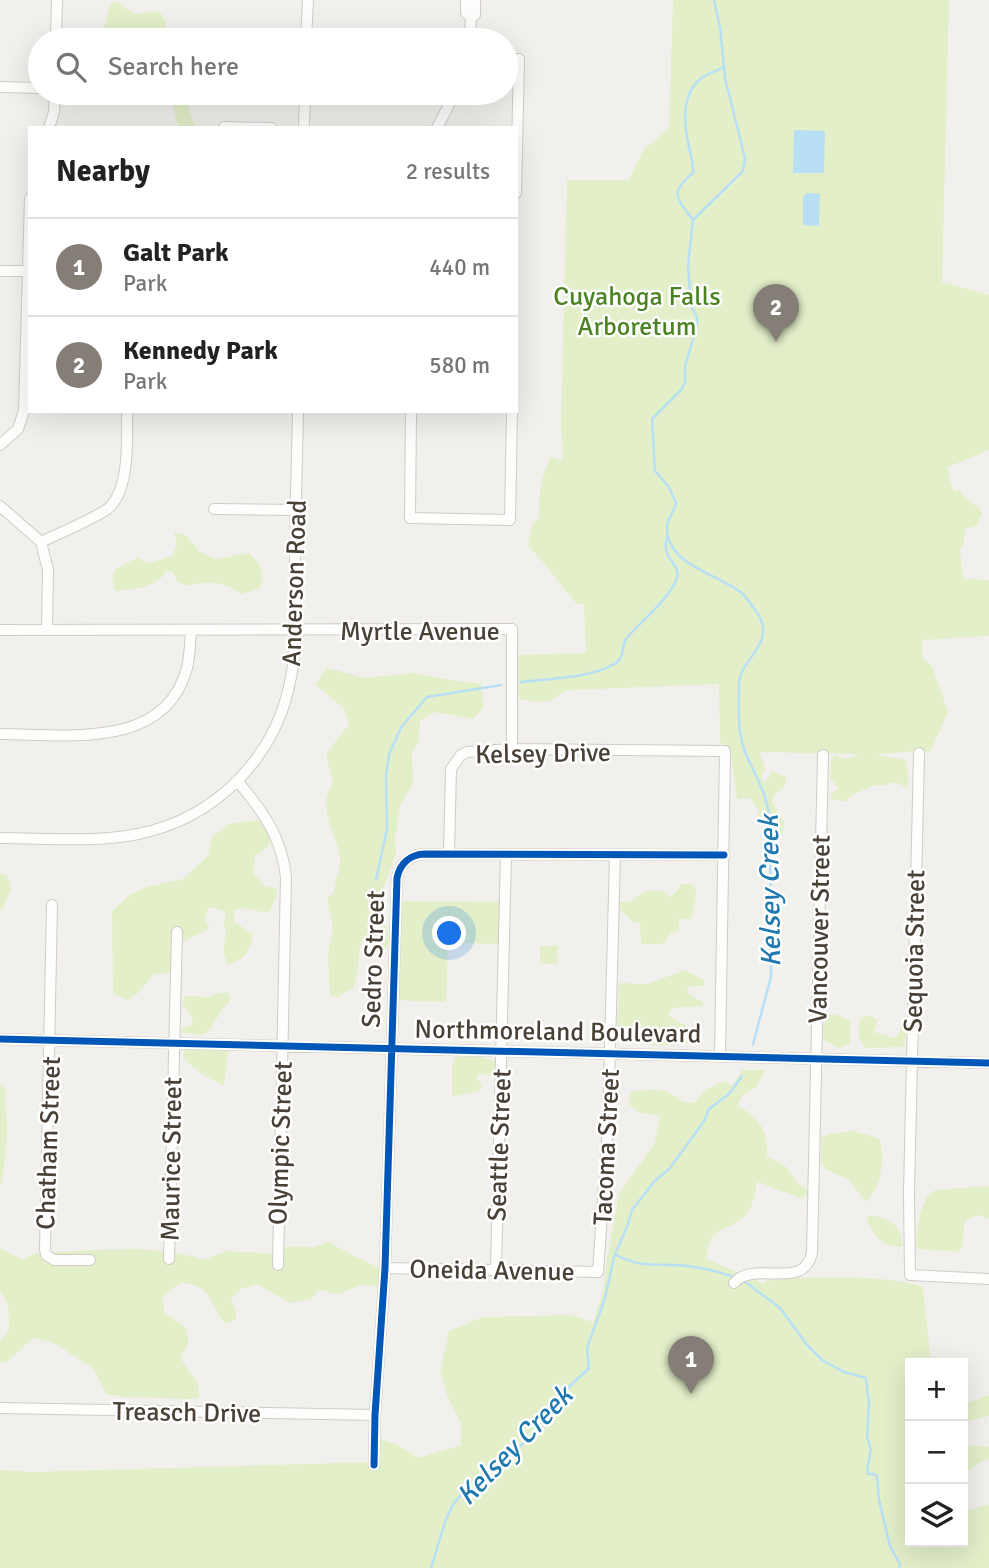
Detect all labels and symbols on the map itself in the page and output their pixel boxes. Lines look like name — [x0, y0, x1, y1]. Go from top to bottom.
park label: Cuyahoga Falls Arboretum — [553, 281, 721, 343]
pin: 2 — [753, 284, 799, 342]
street label: Anderson Road — [276, 499, 314, 667]
street label: Myrtle Avenue — [340, 616, 500, 648]
street label: Kelsey Drive — [475, 737, 611, 771]
water label: Kelsey Creek — [752, 812, 788, 967]
street label: Vancouver Street — [802, 834, 838, 1024]
street label: Sequoia Street — [898, 869, 932, 1033]
street label: Sedro Street — [356, 890, 392, 1028]
your location — [432, 916, 466, 950]
street label: Northmoreland Boulevard — [414, 1013, 702, 1051]
street label: Chatham Street — [30, 1056, 68, 1230]
street label: Olympic Street — [262, 1061, 300, 1225]
street label: Seattle Street — [481, 1068, 519, 1222]
street label: Tacoma Street — [587, 1068, 627, 1226]
street label: Maurice Street — [155, 1077, 189, 1241]
street label: Oneida Avenue — [409, 1254, 575, 1288]
pin: 1 — [668, 1336, 714, 1394]
water label: Kelsey Creek — [450, 1377, 582, 1512]
street label: Treasch Drive — [112, 1396, 261, 1430]

